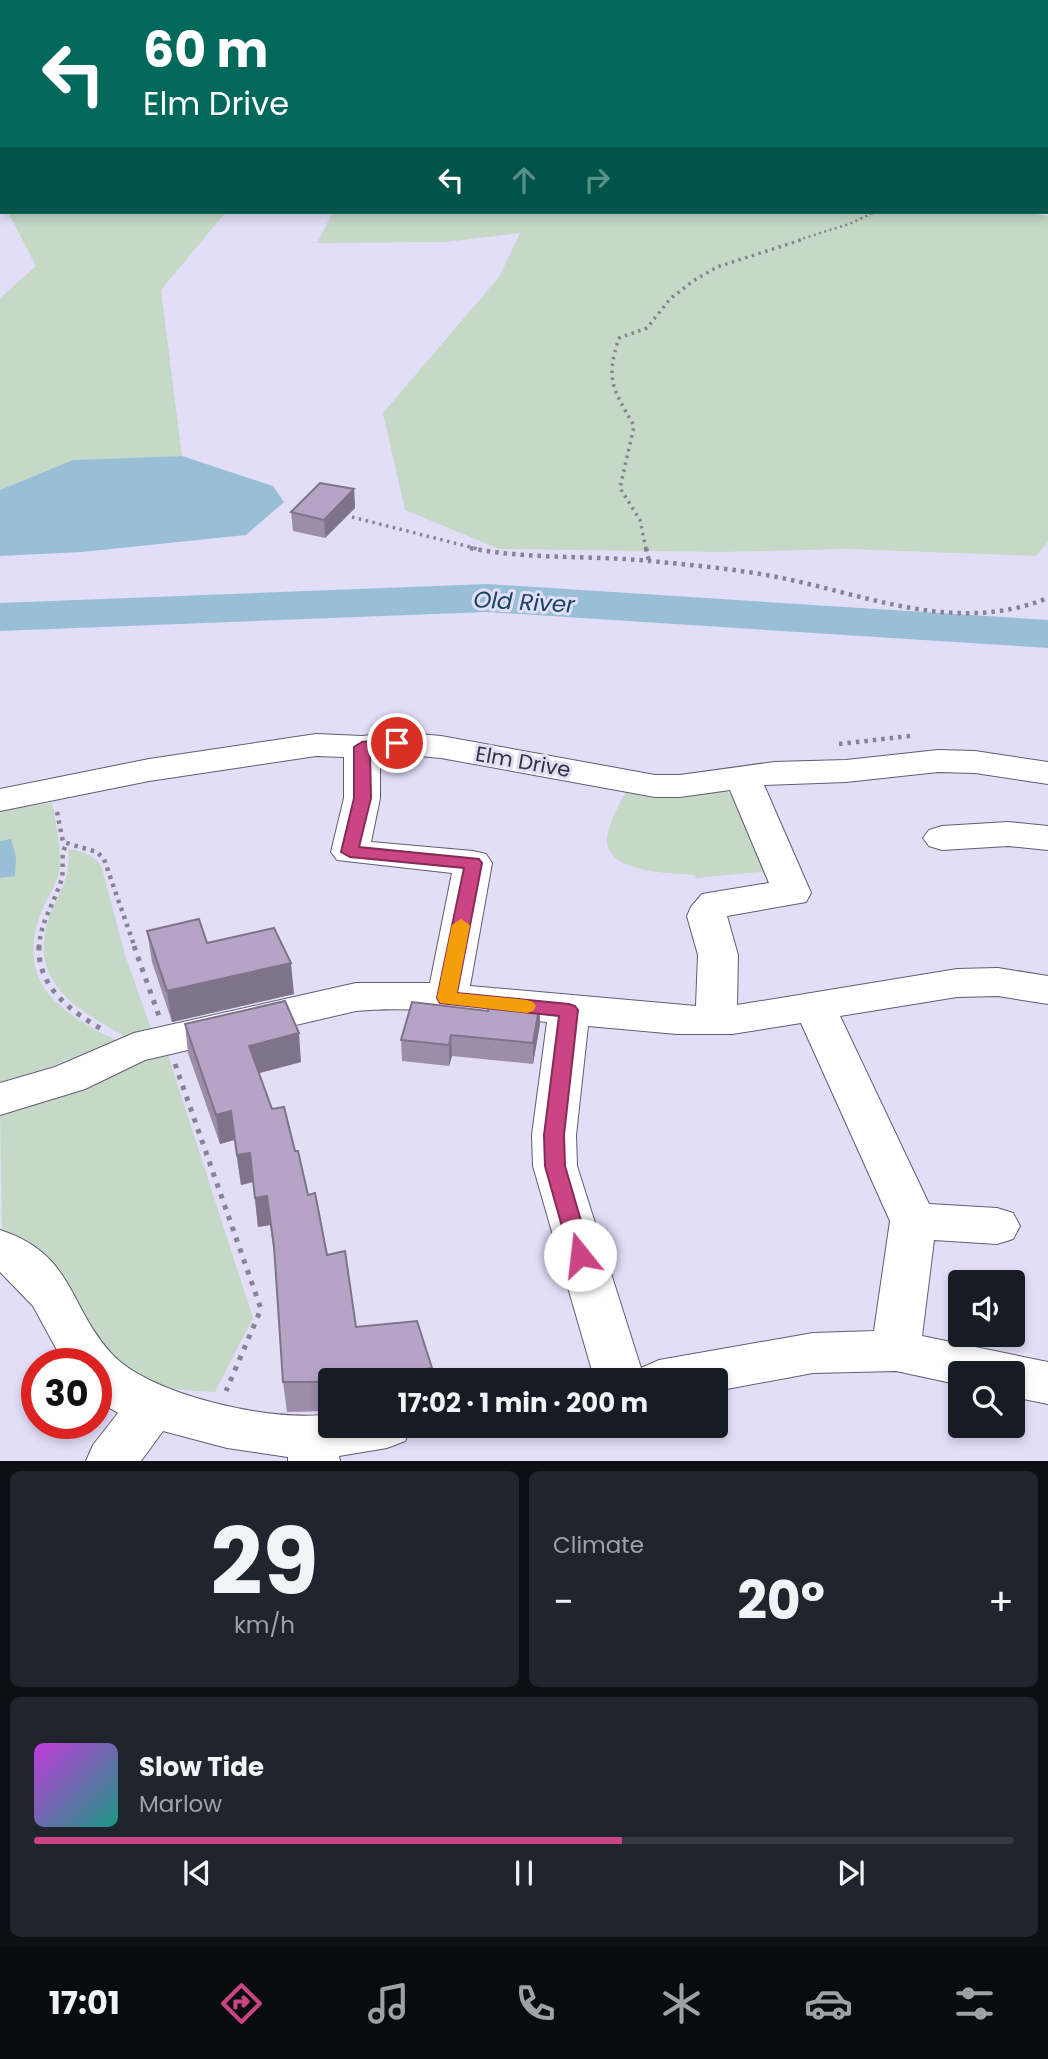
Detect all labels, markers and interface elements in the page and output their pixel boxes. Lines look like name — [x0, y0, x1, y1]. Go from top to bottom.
text: 60 m — [143, 16, 268, 84]
icon: left — [28, 28, 119, 119]
text: Elm Drive — [143, 81, 289, 126]
icon: left — [432, 161, 470, 199]
icon: ahead — [505, 161, 543, 199]
icon: right — [578, 161, 616, 199]
water label: Old River — [472, 583, 577, 621]
pin — [367, 713, 427, 773]
icon: arrive — [378, 724, 416, 762]
street label: Elm Drive — [473, 739, 573, 784]
position arrow — [543, 1218, 617, 1292]
map controls — [948, 1270, 1025, 1438]
button: sound — [948, 1270, 1025, 1347]
speed limit sign: 30 — [21, 1348, 112, 1439]
button: search — [948, 1361, 1025, 1438]
text: 17:02 · 1 min · 200 m — [398, 1385, 648, 1421]
text: 29 — [211, 1498, 318, 1626]
text: Climate — [553, 1529, 644, 1561]
text: 20° — [737, 1564, 825, 1637]
text: − — [553, 1575, 574, 1628]
text: + — [988, 1575, 1014, 1628]
text: km/h — [234, 1609, 295, 1641]
text: Slow Tide — [139, 1749, 264, 1785]
text: Marlow — [139, 1788, 222, 1820]
icon: previous — [178, 1854, 216, 1892]
icon: pause — [505, 1854, 543, 1892]
icon: next — [832, 1854, 870, 1892]
icon: directions — [217, 1979, 266, 2028]
icon: music — [364, 1979, 413, 2028]
icon: phone — [511, 1979, 560, 2028]
icon: climate — [657, 1979, 706, 2028]
icon: car — [804, 1979, 853, 2028]
icon: filters — [950, 1979, 999, 2028]
text: 17:01 — [49, 1980, 120, 2025]

